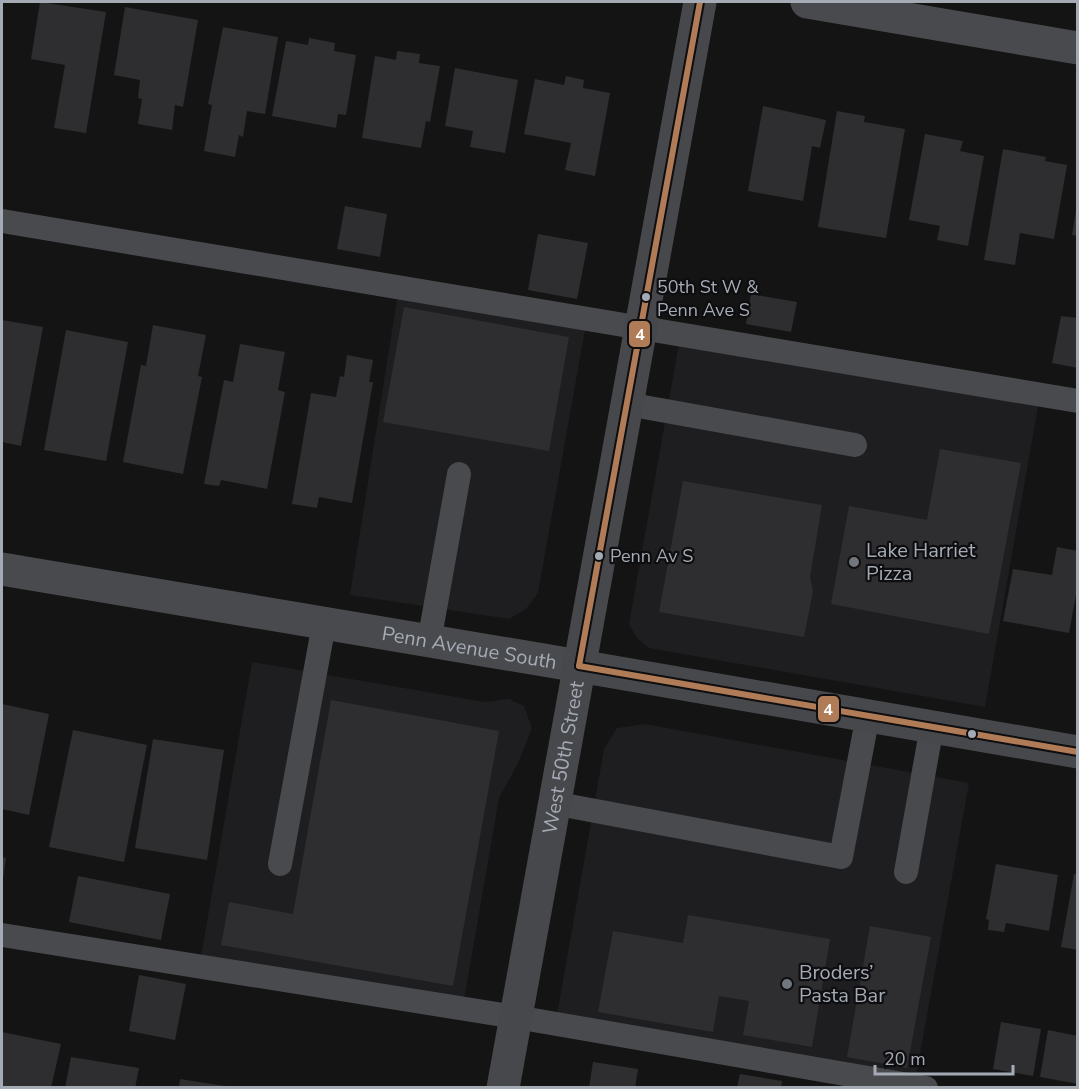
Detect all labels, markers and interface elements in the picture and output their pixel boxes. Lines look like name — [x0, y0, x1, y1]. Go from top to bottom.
place label: 50th St W & Penn Ave S — [657, 275, 759, 322]
marker: 50th St W & Penn Ave S — [640, 291, 652, 303]
line badge: 4 — [628, 320, 651, 348]
text: 4 — [635, 324, 645, 346]
place label: Lake Harriet Pizza — [866, 537, 976, 587]
place label: Penn Av S — [610, 544, 693, 568]
marker: Penn Av S — [593, 550, 605, 562]
marker: Lake Harriet Pizza — [847, 555, 861, 569]
street label: Penn Avenue South — [380, 620, 559, 676]
street label: West 50th Street — [536, 678, 590, 836]
line badge: 4 — [817, 695, 840, 723]
text: 4 — [823, 699, 833, 721]
unlabelled marker — [966, 728, 978, 740]
place label: Broders’ Pasta Bar — [799, 959, 885, 1009]
marker: Broders’ Pasta Bar — [780, 977, 794, 991]
scale bar — [875, 1038, 1013, 1076]
text: 20 m — [884, 1047, 926, 1071]

